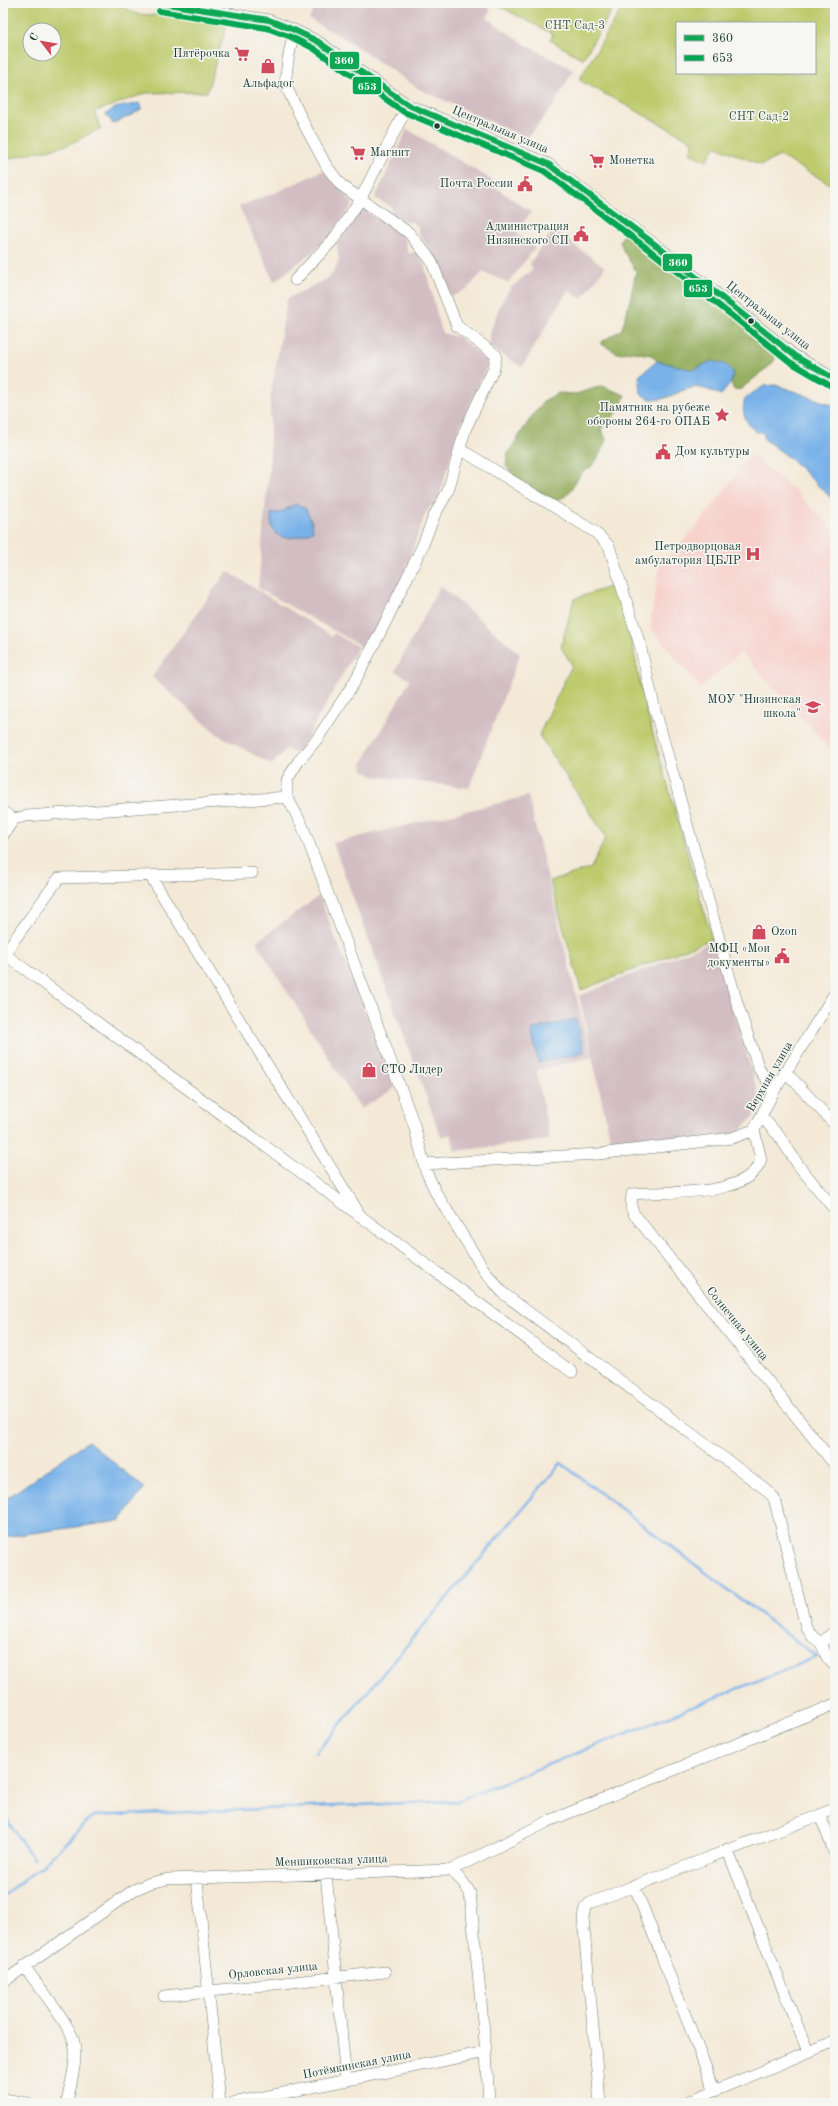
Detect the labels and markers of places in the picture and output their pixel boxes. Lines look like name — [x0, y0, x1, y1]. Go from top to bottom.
supermarket icon: Пятёрочка — [233, 45, 251, 63]
place label: Пятёрочка — [173, 48, 230, 60]
shop icon: Альфадог — [259, 57, 277, 75]
place label: Альфадог — [242, 78, 294, 90]
unlabelled marker — [432, 121, 442, 131]
supermarket icon: Магнит — [349, 144, 367, 162]
place label: Магнит — [370, 147, 410, 159]
supermarket icon: Монетка — [588, 152, 606, 170]
place label: Монетка — [609, 155, 655, 167]
public building icon: Почта России — [516, 175, 534, 193]
place label: Почта России — [440, 178, 513, 190]
place label: Администрация Низинского СП — [485, 221, 569, 247]
public building icon: Администрация Низинского СП — [572, 225, 590, 243]
unlabelled marker — [746, 316, 756, 326]
place label: Памятник на рубеже обороны 264-го ОПАБ — [587, 402, 710, 428]
place icon: Памятник на рубеже обороны 264-го ОПАБ — [713, 406, 731, 424]
public building icon: Дом культуры — [654, 443, 672, 461]
place label: Дом культуры — [675, 446, 750, 458]
place label: Петродворцовая амбулатория ЦБЛР — [635, 541, 741, 567]
hospital icon: Петродворцовая амбулатория ЦБЛР — [744, 545, 762, 563]
place label: МОУ "Низинская школа" — [708, 694, 801, 720]
school or university icon: МОУ "Низинская школа" — [804, 698, 822, 716]
shop icon: Ozon — [750, 923, 768, 941]
place label: Ozon — [771, 926, 798, 938]
place label: МФЦ «Мои документы» — [707, 943, 770, 969]
public building icon: МФЦ «Мои документы» — [773, 947, 791, 965]
shop icon: СТО Лидер — [360, 1061, 378, 1079]
place label: СТО Лидер — [381, 1064, 443, 1076]

